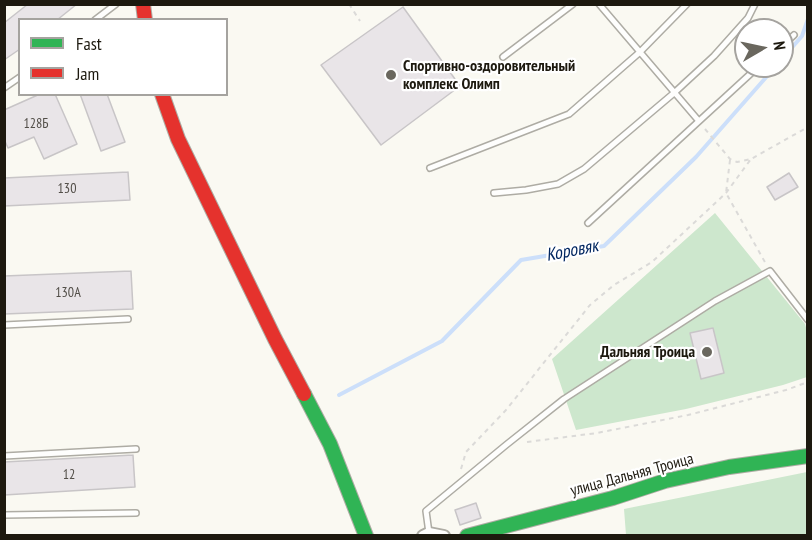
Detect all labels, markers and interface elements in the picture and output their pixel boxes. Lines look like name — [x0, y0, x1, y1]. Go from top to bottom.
legend — [18, 18, 228, 96]
north arrow — [734, 18, 794, 78]
text: Fast — [76, 32, 102, 55]
text: N — [769, 40, 790, 51]
place label: Спортивно-оздоровительный комплекс Олимп — [403, 56, 575, 94]
text: Jam — [76, 62, 99, 85]
marker: Спортивно-оздоровительный комплекс Олимп — [384, 68, 398, 82]
house number: 128Б — [23, 116, 49, 132]
house number: 130 — [58, 181, 76, 197]
water label: Коровяк — [544, 235, 600, 267]
house number: 130А — [55, 285, 81, 301]
place label: Дальняя Троица — [600, 342, 695, 362]
marker: Дальняя Троица — [700, 345, 714, 359]
street label: улица Дальняя Троица — [568, 449, 696, 501]
house number: 12 — [63, 467, 75, 483]

